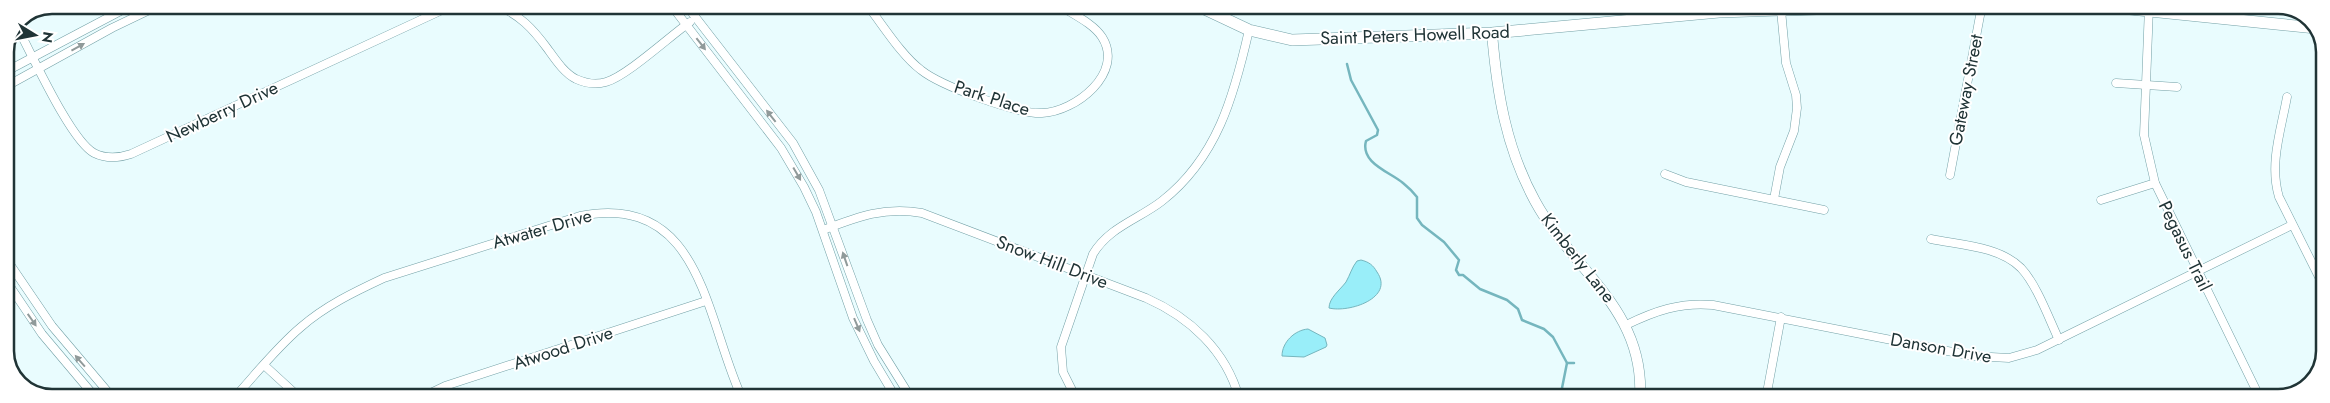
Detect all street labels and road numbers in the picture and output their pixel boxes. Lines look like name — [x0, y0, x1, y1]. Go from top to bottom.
street label: Saint Peters Howell Road — [1320, 19, 1510, 51]
street label: Gateway Street — [1942, 31, 1990, 148]
street label: Park Place — [951, 74, 1033, 122]
street label: Newberry Drive — [162, 75, 282, 149]
street label: Pegasus Trail — [2152, 197, 2218, 295]
street label: Atwater Drive — [489, 202, 595, 256]
street label: Kimberly Lane — [1535, 208, 1621, 308]
street label: Snow Hill Drive — [992, 229, 1112, 295]
street label: Atwood Drive — [510, 320, 616, 376]
street label: Danson Drive — [1888, 326, 1994, 370]

